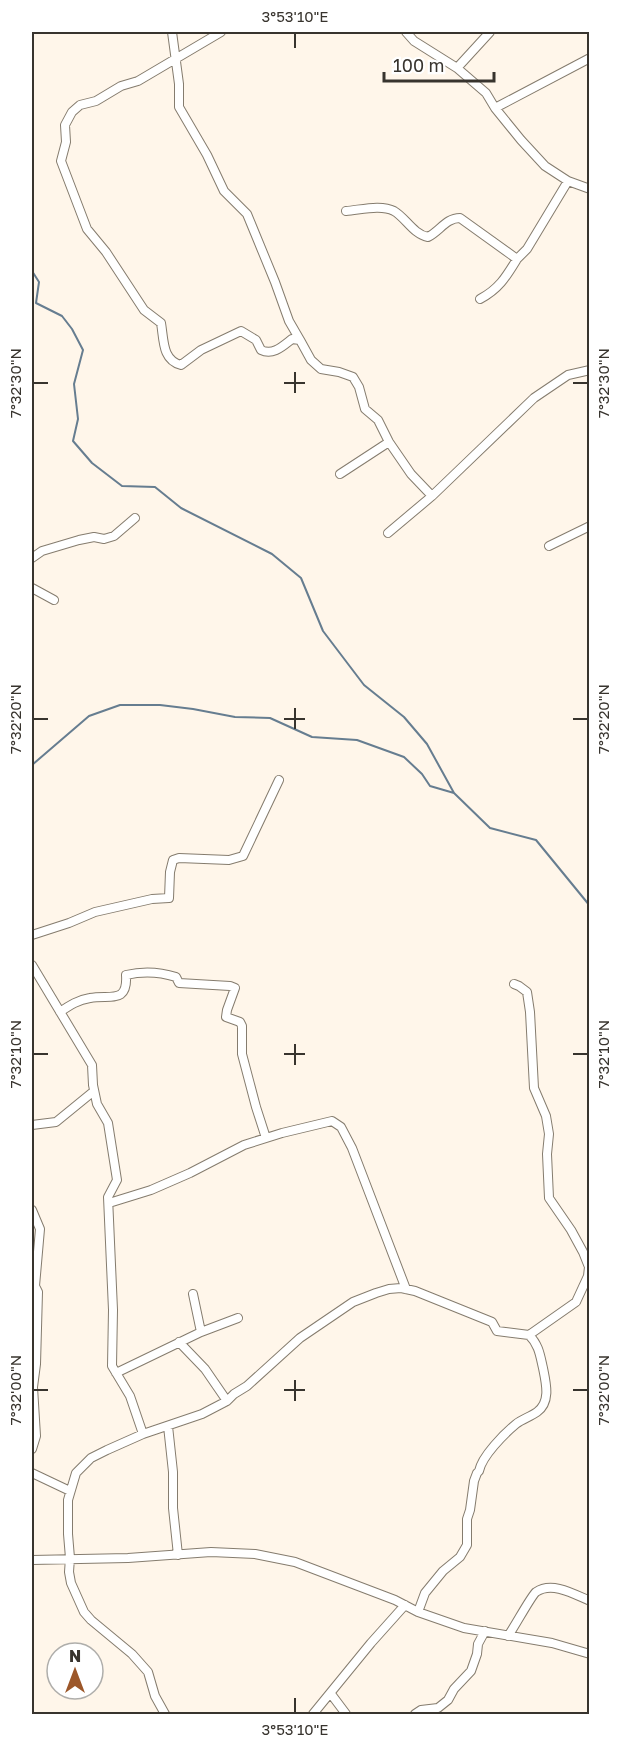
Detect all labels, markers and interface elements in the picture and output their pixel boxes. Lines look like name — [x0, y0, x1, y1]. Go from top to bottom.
text: 3°53'10"E — [262, 7, 328, 25]
scale bar — [384, 45, 494, 83]
text: 100 m — [393, 54, 444, 76]
text: 7°32'30"N — [6, 348, 24, 418]
text: 7°32'30"N — [594, 348, 612, 418]
text: 7°32'20"N — [6, 684, 24, 754]
text: 7°32'20"N — [594, 684, 612, 754]
text: 7°32'10"N — [6, 1020, 24, 1088]
text: 7°32'10"N — [594, 1020, 612, 1088]
text: 7°32'00"N — [6, 1355, 24, 1425]
text: 7°32'00"N — [594, 1355, 612, 1425]
north arrow — [45, 1641, 105, 1701]
text: N — [69, 1646, 81, 1666]
text: 3°53'10"E — [262, 1720, 328, 1738]

